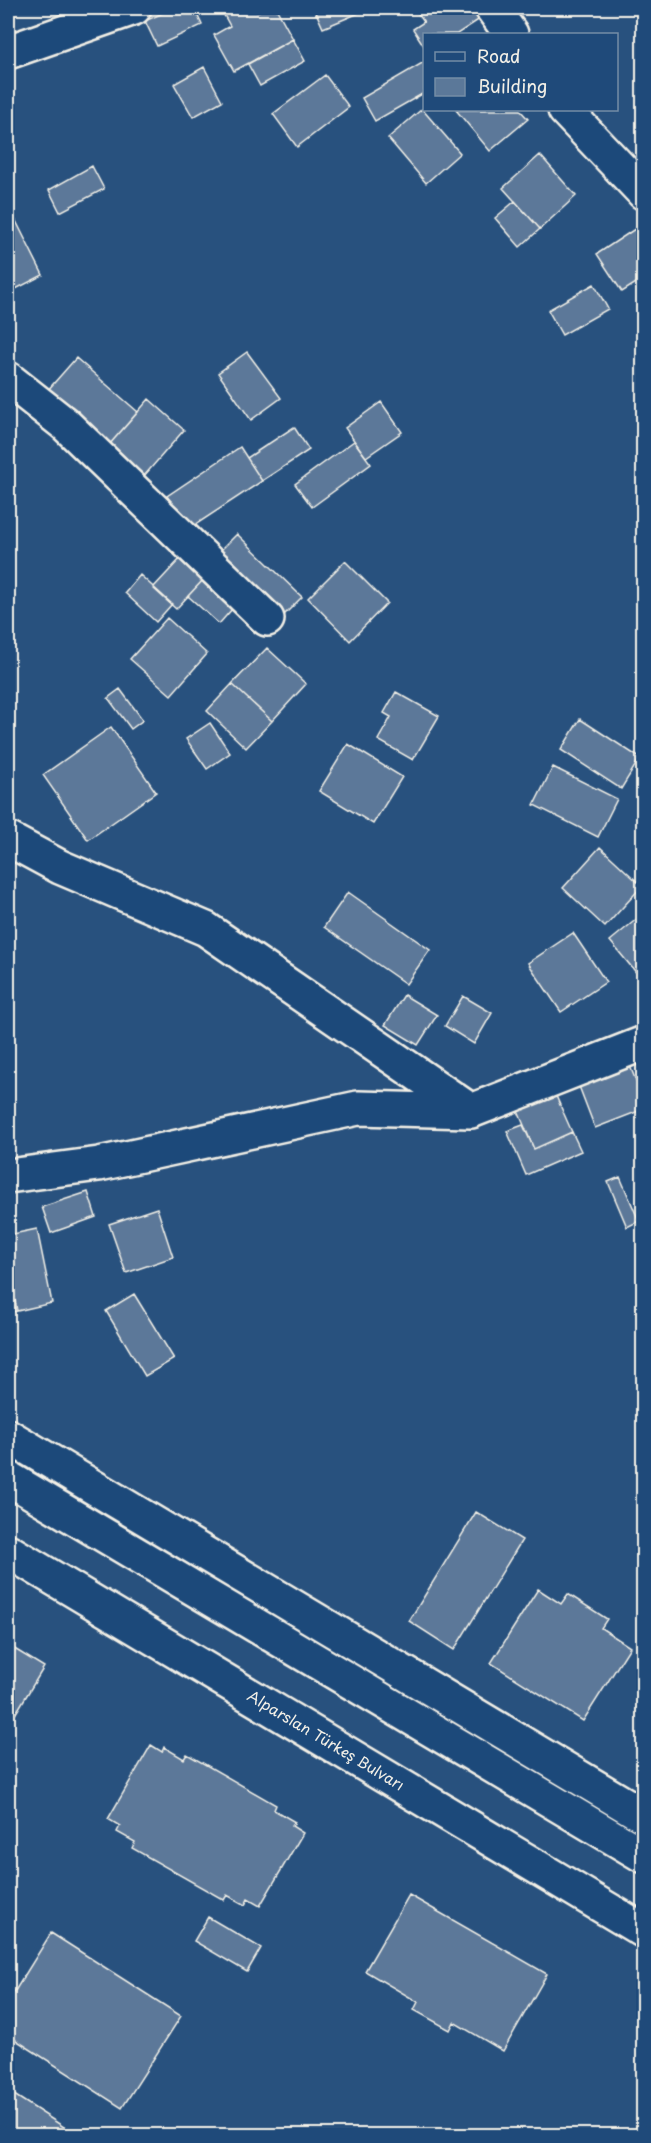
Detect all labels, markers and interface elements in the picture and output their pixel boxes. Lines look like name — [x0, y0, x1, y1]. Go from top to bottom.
legend — [423, 33, 618, 111]
text: Road — [477, 42, 521, 69]
text: Building — [477, 72, 547, 99]
street label: Alparslan Türkeş Bulvarı — [243, 1684, 409, 1795]

